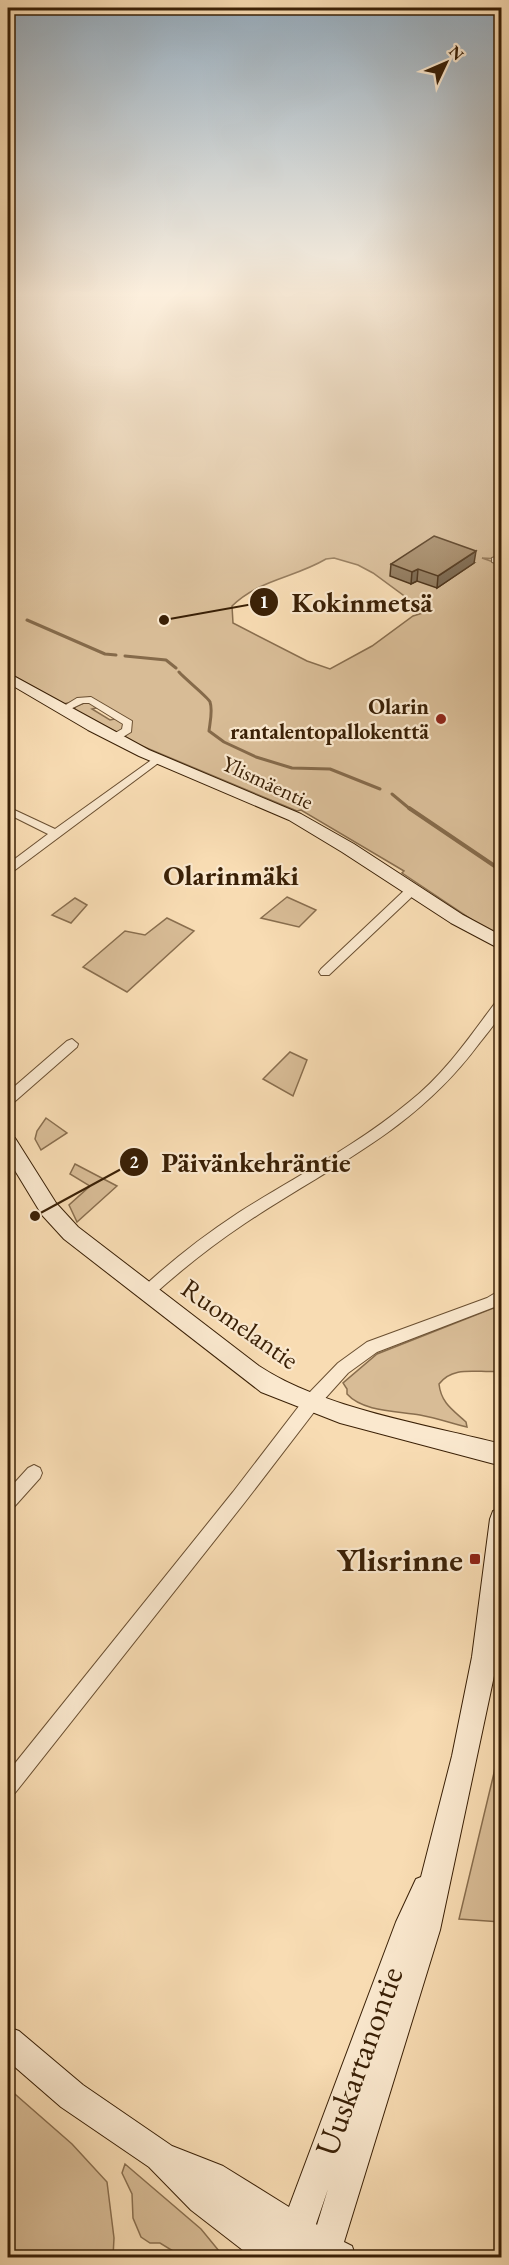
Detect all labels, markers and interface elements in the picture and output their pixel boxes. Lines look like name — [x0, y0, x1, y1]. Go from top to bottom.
north arrow — [416, 33, 476, 93]
text: N — [444, 41, 469, 65]
callout: Kokinmetsä — [249, 579, 444, 625]
text: Kokinmetsä — [292, 584, 433, 620]
text: 1 — [259, 590, 269, 613]
place label: Olarin rantalentopallokenttä — [230, 692, 430, 746]
marker: Olarin rantalentopallokenttä — [434, 712, 448, 726]
street label: Ylismäentie — [217, 749, 318, 816]
district label: Olarinmäki — [163, 857, 299, 893]
callout: Päivänkehräntie — [119, 1139, 363, 1185]
text: Päivänkehräntie — [161, 1144, 351, 1180]
text: 2 — [129, 1150, 139, 1173]
street label: Ruomelantie — [175, 1270, 306, 1377]
place label: Ylisrinne — [337, 1538, 463, 1581]
marker: Ylisrinne — [468, 1552, 482, 1566]
street label: Uuskartanontie — [304, 1961, 413, 2162]

